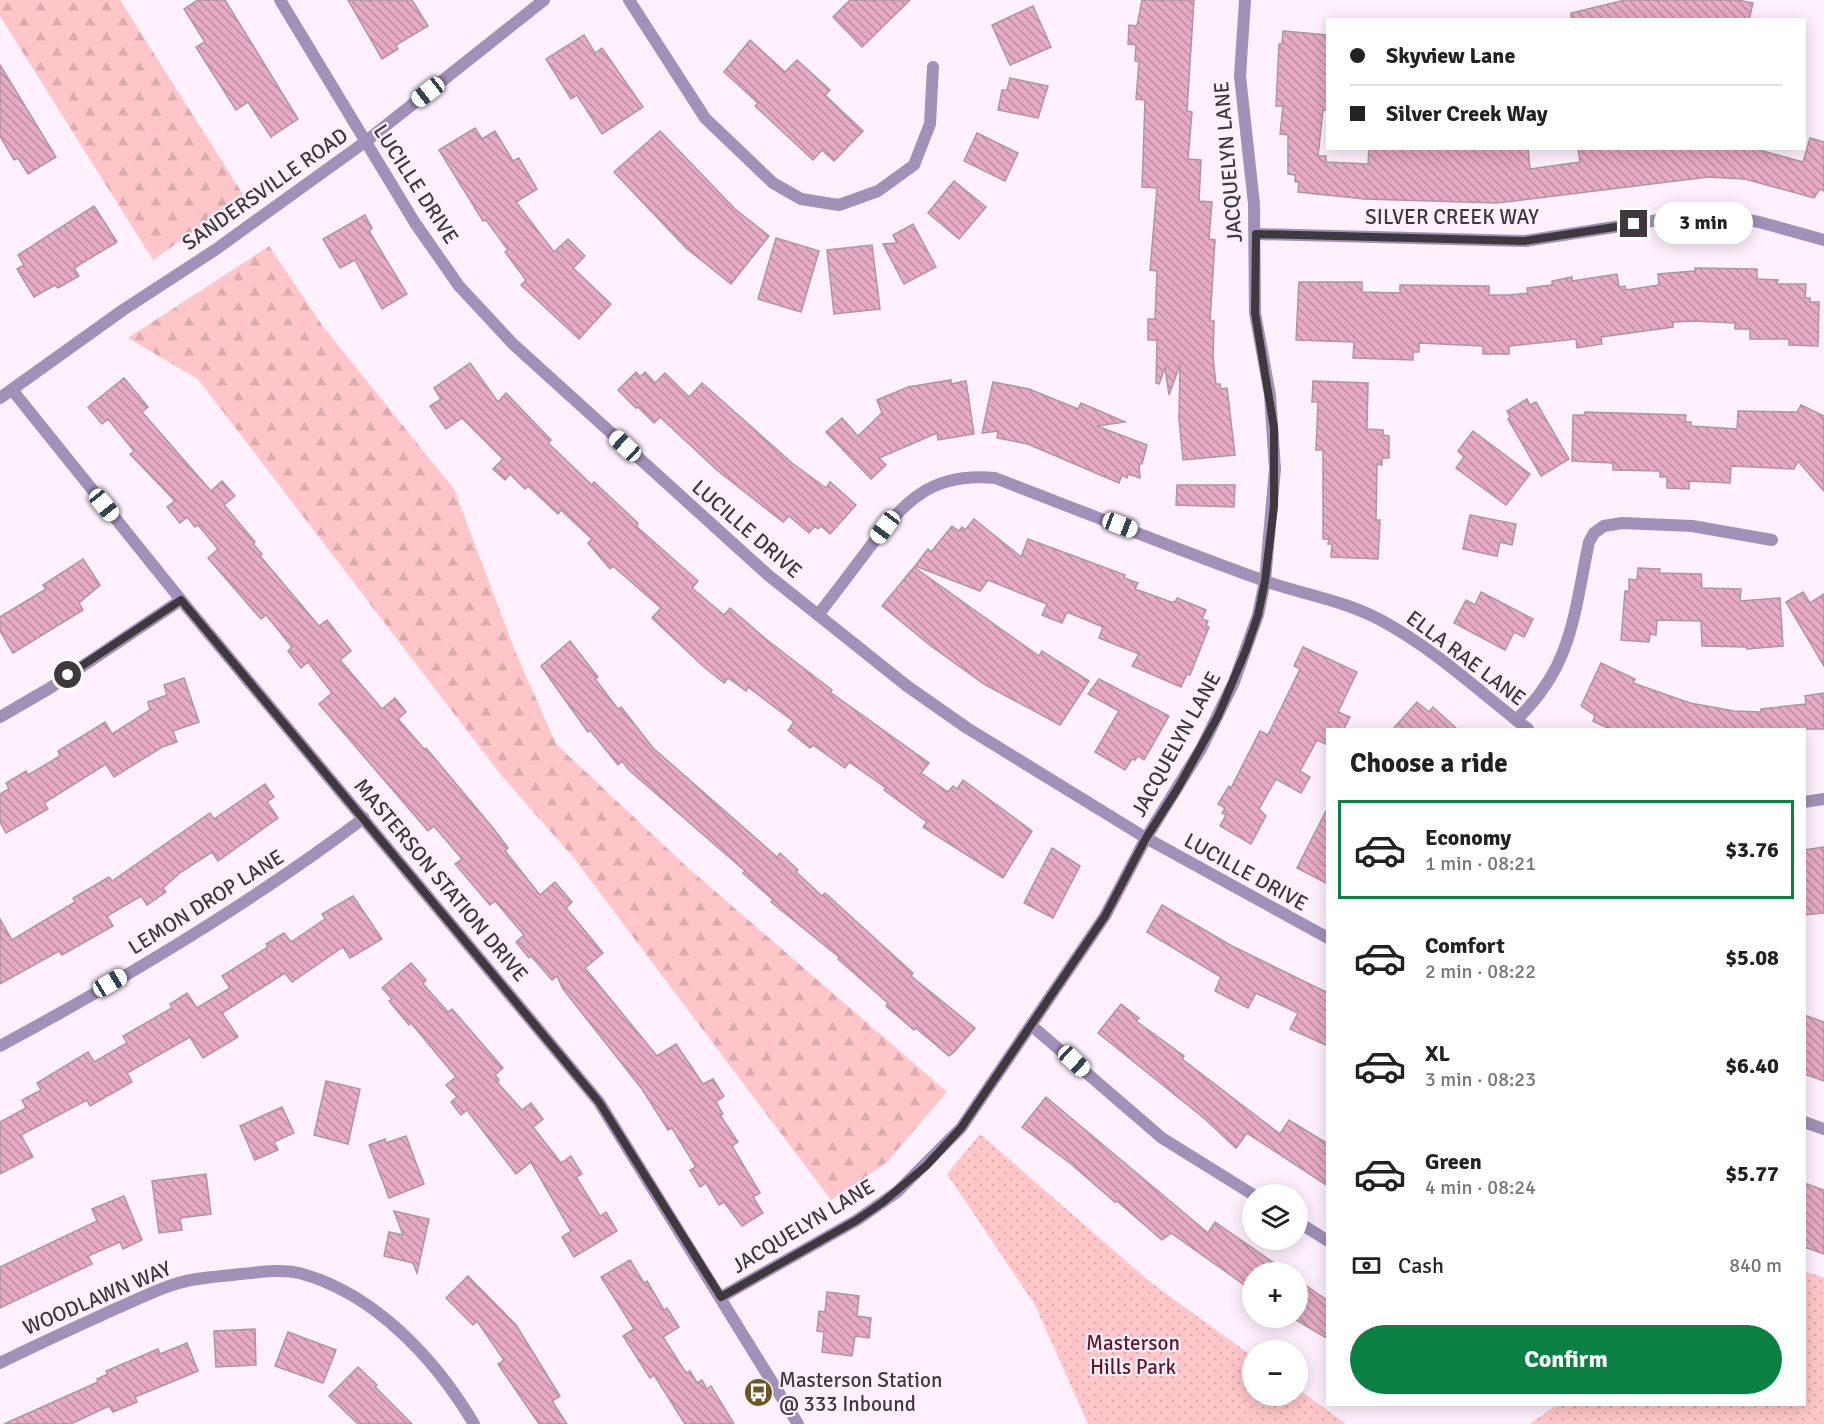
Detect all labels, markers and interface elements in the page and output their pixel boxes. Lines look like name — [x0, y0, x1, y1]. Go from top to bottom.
text: Skyview Lane — [1386, 42, 1515, 69]
car — [408, 74, 448, 110]
street label: JACQUELYN LANE — [1208, 80, 1248, 244]
text: Silver Creek Way — [1386, 100, 1548, 127]
street label: LUCILLE DRIVE — [368, 119, 464, 249]
street label: SANDERSVILLE ROAD — [177, 122, 353, 256]
callout: 3 min — [1655, 203, 1754, 245]
street label: SILVER CREEK WAY — [1365, 204, 1539, 230]
route end — [1620, 210, 1647, 237]
text: 3 min — [1679, 210, 1728, 235]
car — [606, 427, 644, 465]
street label: LUCILLE DRIVE — [687, 474, 807, 584]
car — [86, 485, 122, 525]
car — [867, 507, 903, 547]
car — [1100, 510, 1140, 540]
street label: ELLA RAE LANE — [1401, 605, 1531, 711]
route start — [54, 661, 81, 688]
street label: JACQUELYN LANE — [1125, 667, 1227, 821]
text: Choose a ride — [1350, 747, 1508, 780]
street label: MASTERSON STATION DRIVE — [348, 773, 534, 987]
icon: car — [1353, 823, 1407, 877]
text: Economy — [1425, 824, 1511, 851]
street label: LUCILLE DRIVE — [1180, 827, 1312, 917]
text: $3.76 — [1725, 836, 1779, 863]
street label: LEMON DROP LANE — [124, 844, 288, 960]
text: 1 min · 08:21 — [1425, 851, 1536, 876]
icon: car — [1353, 931, 1407, 985]
text: Comfort — [1425, 932, 1505, 959]
text: $5.08 — [1725, 944, 1779, 971]
text: 2 min · 08:22 — [1425, 959, 1536, 984]
car — [90, 966, 130, 1000]
icon: car — [1353, 1039, 1407, 1093]
text: XL — [1425, 1040, 1450, 1067]
car — [1055, 1042, 1093, 1080]
text: $6.40 — [1725, 1052, 1779, 1079]
text: 3 min · 08:23 — [1425, 1067, 1536, 1092]
icon: car — [1353, 1147, 1407, 1201]
text: Green — [1425, 1148, 1482, 1175]
text: $5.77 — [1725, 1160, 1779, 1187]
street label: JACQUELYN LANE — [727, 1173, 879, 1279]
text: 4 min · 08:24 — [1425, 1175, 1536, 1200]
map controls — [1242, 1184, 1308, 1406]
button: layers — [1242, 1184, 1308, 1250]
icon: cash — [1350, 1249, 1383, 1282]
text: Cash — [1398, 1252, 1444, 1279]
text: 840 m — [1729, 1253, 1782, 1278]
street label: WOODLAWN WAY — [19, 1255, 175, 1341]
button: + — [1242, 1262, 1308, 1328]
button: Confirm — [1350, 1325, 1782, 1394]
park label: Masterson Hills Park — [1086, 1330, 1180, 1380]
button: − — [1242, 1340, 1308, 1406]
place label: Masterson Station @ 333 Inbound — [779, 1367, 942, 1417]
bus stop icon: Masterson Station @ 333 Inbound — [742, 1376, 774, 1408]

